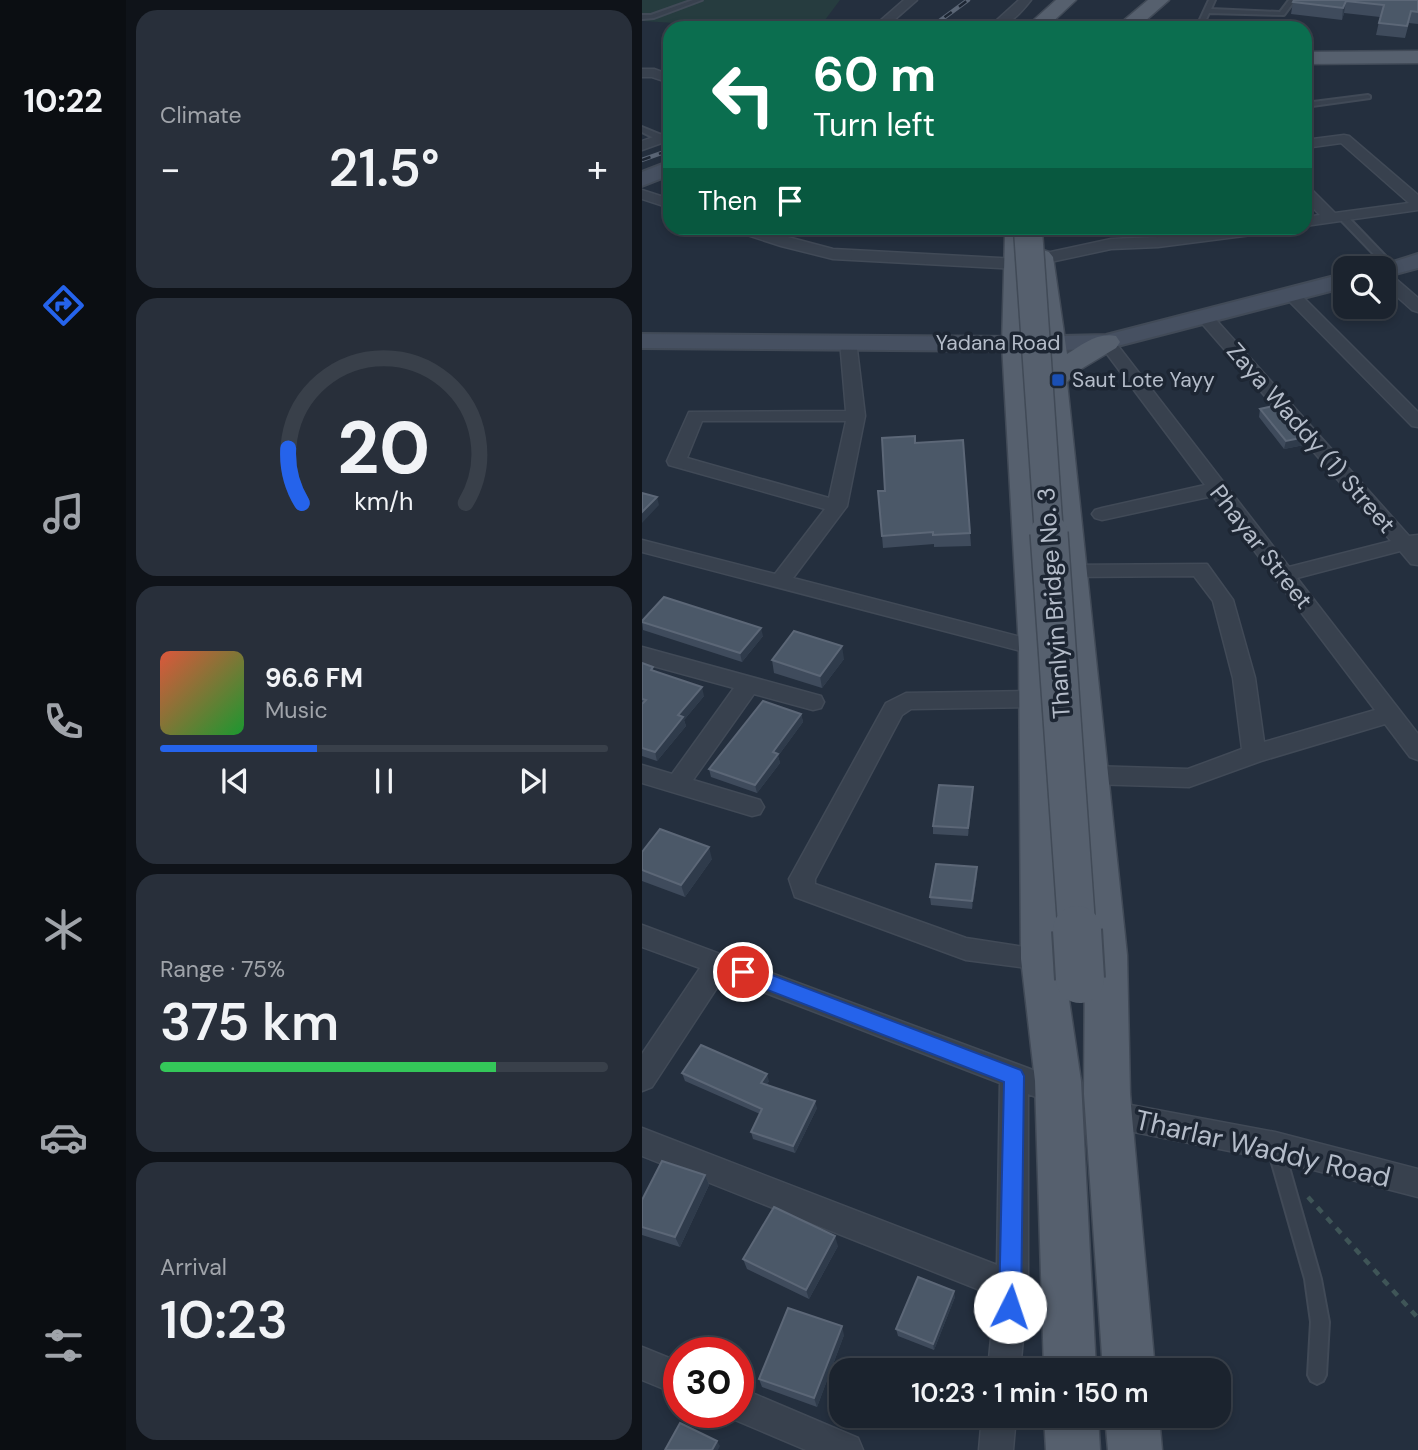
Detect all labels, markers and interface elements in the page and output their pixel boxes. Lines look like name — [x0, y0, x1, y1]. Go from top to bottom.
text: 60 m — [813, 42, 936, 106]
icon: left — [698, 49, 789, 140]
text: 10:22 — [23, 80, 103, 122]
text: Climate — [160, 100, 242, 130]
text: Turn left — [813, 104, 935, 146]
text: 21.5° — [328, 134, 440, 202]
text: − — [160, 144, 181, 194]
text: + — [587, 144, 608, 194]
icon: arrive — [771, 182, 809, 220]
text: Then — [698, 184, 757, 218]
map controls — [1333, 256, 1396, 319]
button: search — [1333, 256, 1396, 319]
icon: directions — [39, 281, 88, 330]
street label: Yadana Road — [936, 329, 1060, 357]
street label: Zaya Waddy (1) Street — [1220, 336, 1403, 539]
place label: Saut Lote Yayy — [1072, 366, 1215, 394]
marker: Saut Lote Yayy — [1050, 372, 1066, 388]
text: 20 — [338, 401, 430, 496]
street label: Phayar Street — [1203, 478, 1320, 615]
text: km/h — [354, 485, 414, 518]
street label: Thanlyin Bridge No. 3 — [1030, 486, 1077, 720]
icon: music — [39, 489, 88, 538]
text: 96.6 FM — [265, 661, 363, 695]
text: Music — [265, 695, 328, 725]
icon: phone — [39, 697, 88, 746]
icon: previous — [216, 762, 254, 800]
icon: pause — [365, 762, 403, 800]
icon: next — [514, 762, 552, 800]
icon: climate — [39, 905, 88, 954]
pin — [713, 942, 773, 1002]
icon: arrive — [724, 953, 762, 991]
text: Range · 75% — [160, 954, 285, 984]
text: 375 km — [160, 988, 339, 1056]
street label: Tharlar Waddy Road — [1132, 1101, 1394, 1196]
icon: car — [39, 1113, 88, 1162]
text: Arrival — [160, 1252, 227, 1282]
position arrow — [973, 1270, 1047, 1344]
text: 10:23 — [160, 1286, 288, 1354]
icon: filters — [39, 1321, 88, 1370]
speed limit sign: 30 — [663, 1337, 754, 1428]
text: 10:23 · 1 min · 150 m — [911, 1376, 1149, 1410]

